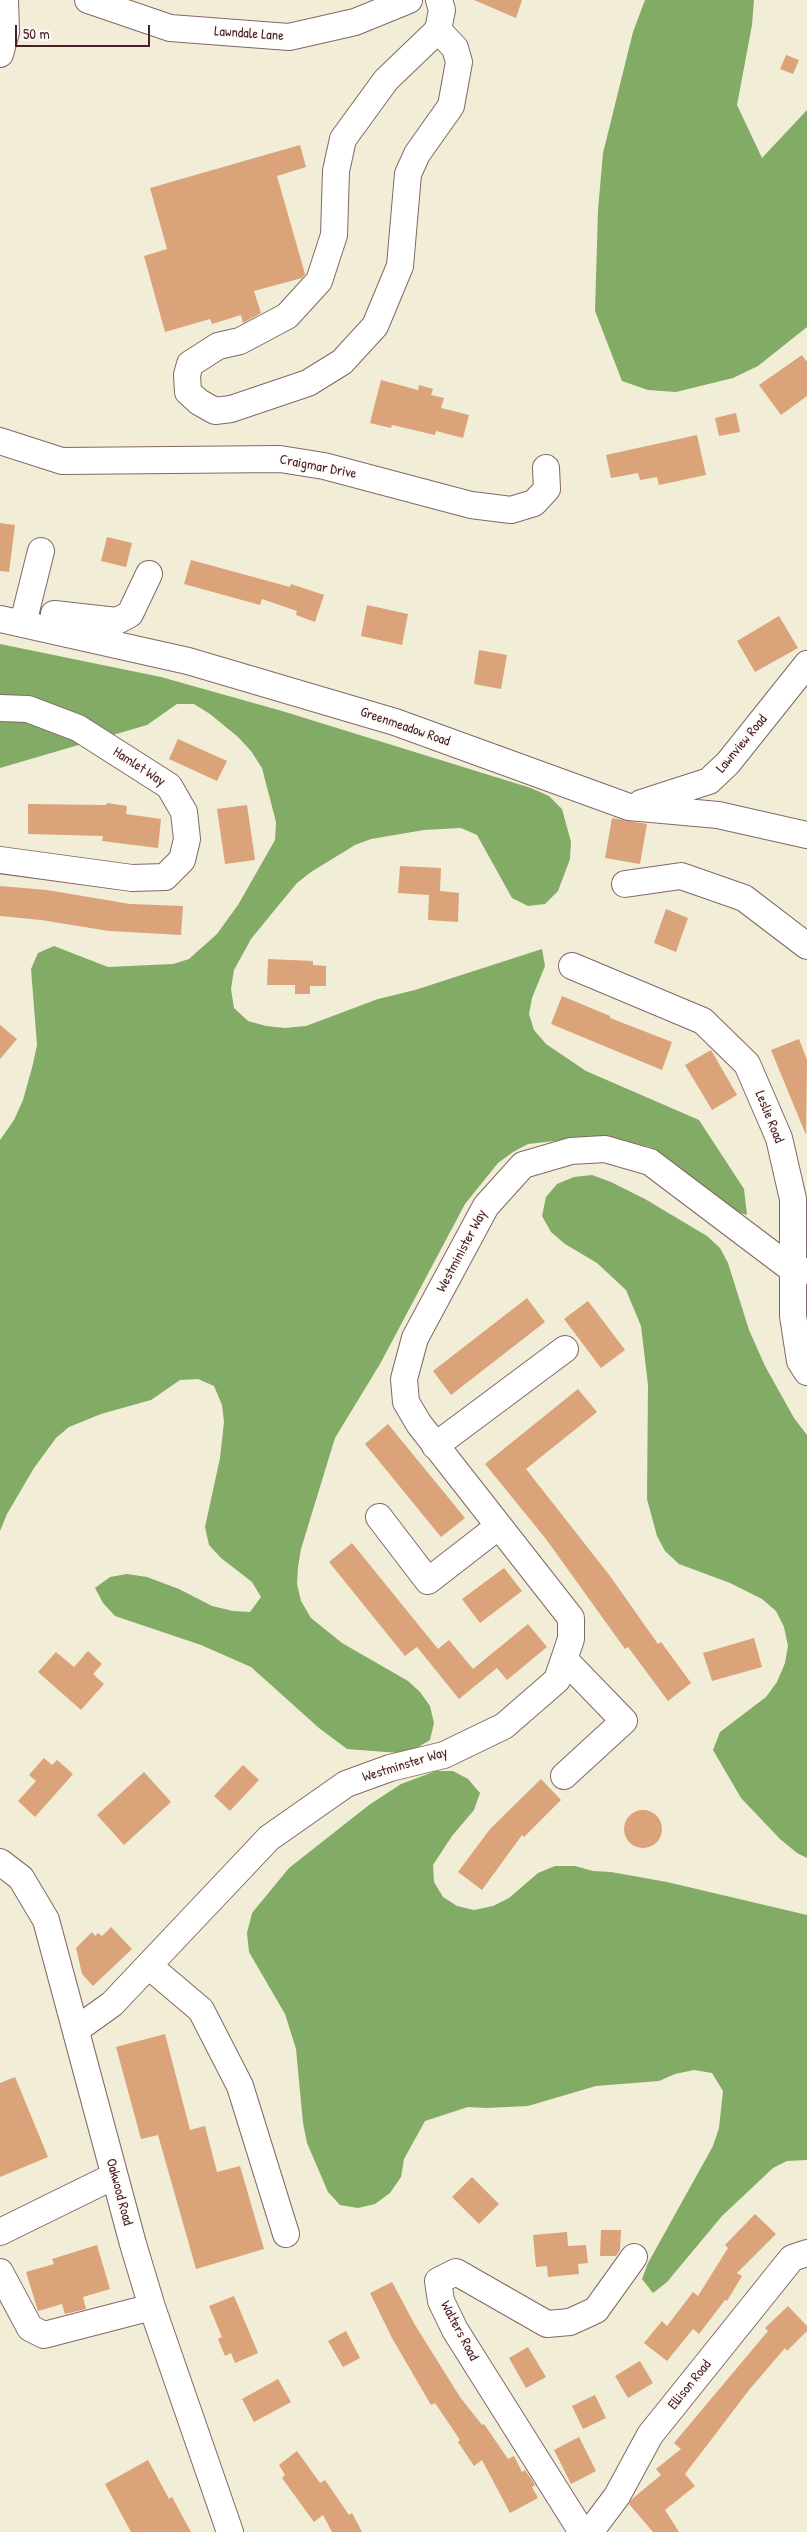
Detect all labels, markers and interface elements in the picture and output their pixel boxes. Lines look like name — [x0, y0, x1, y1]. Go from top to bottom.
scale bar — [18, 15, 152, 47]
text: 50 m — [23, 23, 50, 44]
street label: Lawndale Lane — [214, 23, 284, 45]
street label: Craigmar Drive — [278, 451, 358, 483]
street label: Greenmeadow Road — [358, 704, 452, 750]
street label: Lawnview Road — [713, 712, 771, 776]
street label: Hamlet Way — [110, 744, 168, 790]
street label: Leslie Road — [751, 1088, 787, 1146]
street label: Westminister Way — [433, 1207, 491, 1295]
street label: Westminster Way — [361, 1744, 449, 1786]
street label: Oakwood Road — [102, 2157, 136, 2227]
street label: Walters Road — [436, 2298, 482, 2364]
street label: Ellison Road — [665, 2357, 715, 2413]

